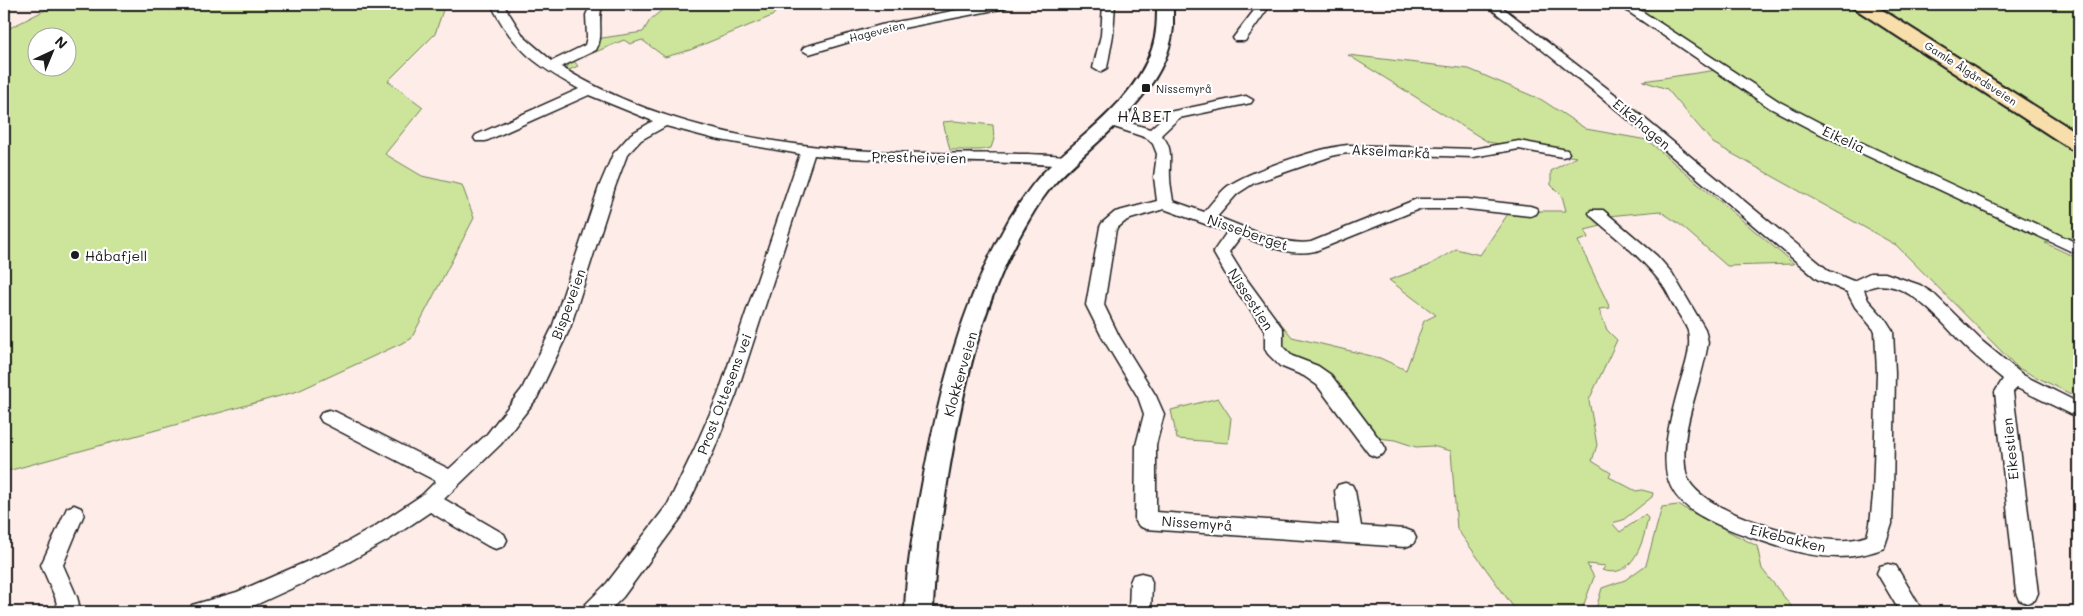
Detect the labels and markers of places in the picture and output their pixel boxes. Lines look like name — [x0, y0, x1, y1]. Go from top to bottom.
place label: Nissemyrå — [1156, 81, 1212, 96]
marker: Nissemyrå — [1140, 82, 1152, 94]
place label: Håbafjell — [85, 246, 147, 265]
marker: Håbafjell — [69, 249, 81, 261]

